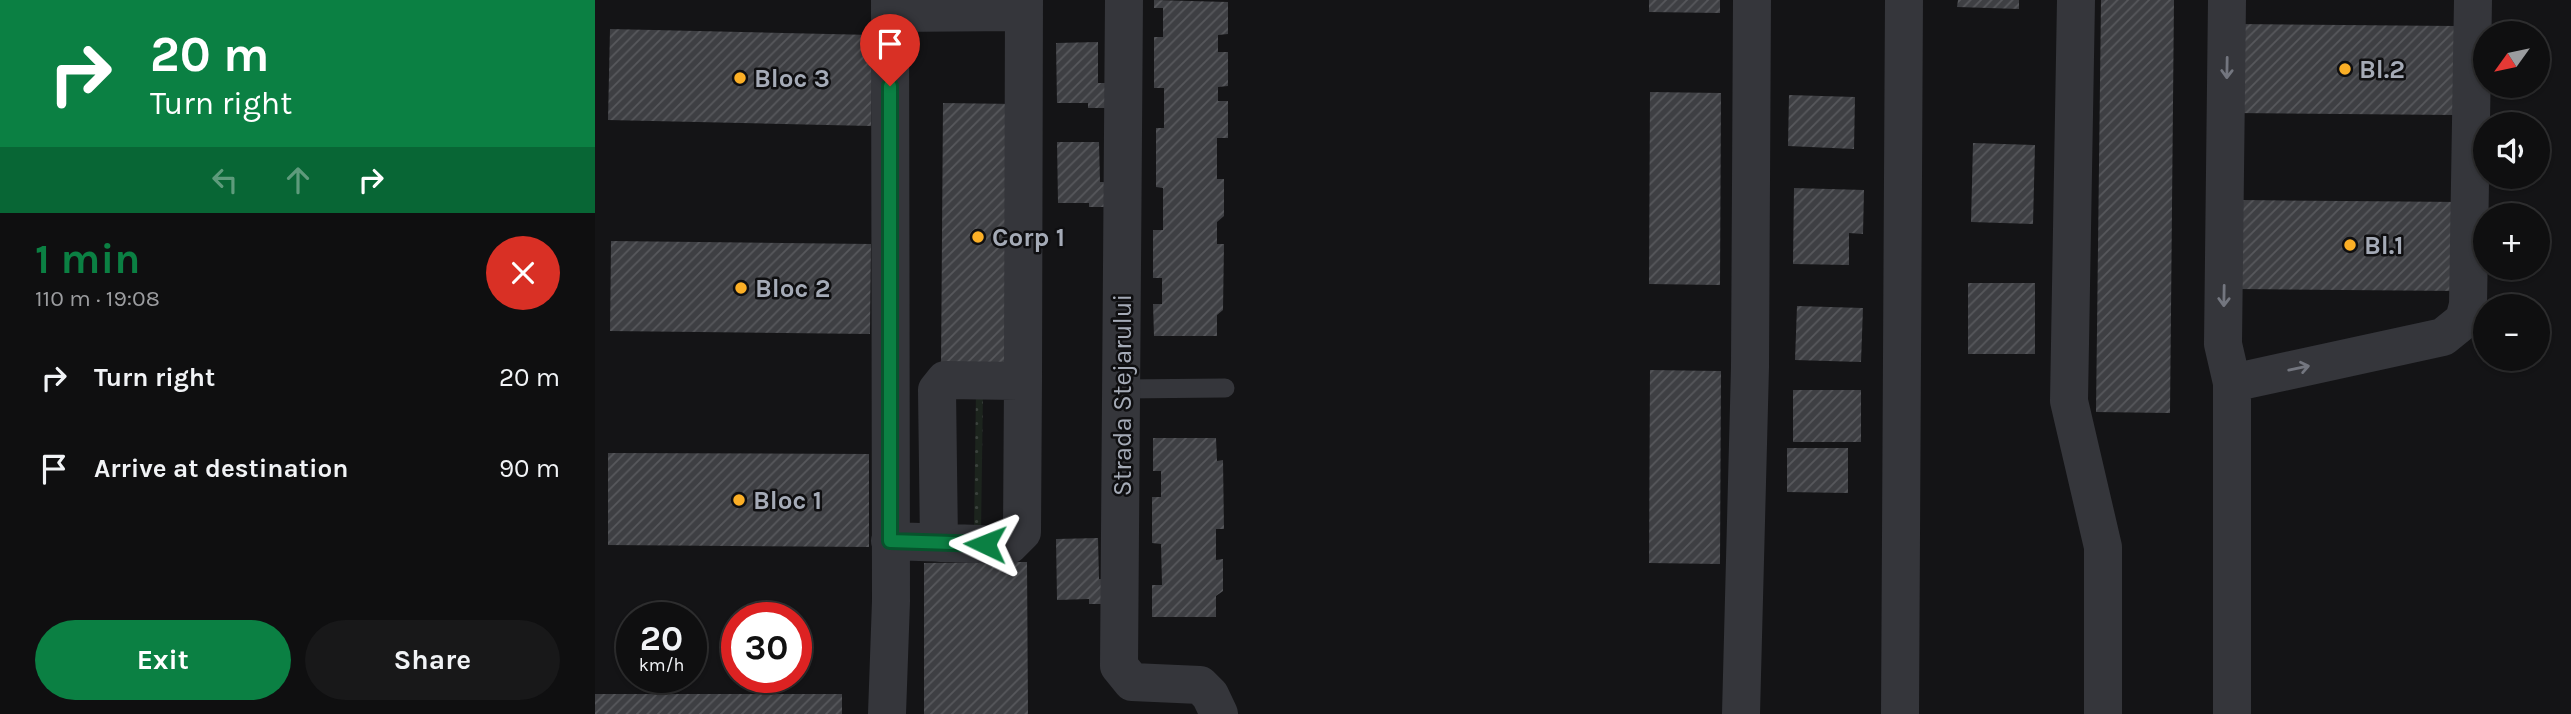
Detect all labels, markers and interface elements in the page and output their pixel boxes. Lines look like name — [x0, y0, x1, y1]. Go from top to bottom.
pin — [860, 14, 920, 86]
north arrow — [2473, 21, 2550, 98]
map controls — [2473, 21, 2550, 371]
icon: arrive — [871, 25, 909, 63]
text: 20 m — [150, 26, 270, 83]
icon: right — [35, 28, 126, 119]
place label: Bl.2 — [2359, 54, 2405, 85]
one-way arrow — [2220, 56, 2234, 79]
marker: Bl.2 — [2337, 61, 2353, 77]
place label: Bloc 3 — [754, 63, 830, 94]
marker: Bloc 3 — [732, 70, 748, 86]
text: Turn right — [150, 85, 292, 122]
button: sound — [2473, 112, 2550, 189]
icon: left — [206, 161, 244, 199]
icon: ahead — [279, 161, 317, 199]
icon: right — [352, 161, 390, 199]
button: + — [2473, 203, 2550, 280]
place label: Corp 1 — [992, 222, 1065, 253]
marker: Corp 1 — [970, 229, 986, 245]
place label: Bl.1 — [2364, 230, 2404, 261]
text: 1 min — [35, 234, 140, 284]
button: close — [486, 236, 560, 310]
marker: Bl.1 — [2342, 237, 2358, 253]
place label: Bloc 2 — [755, 273, 831, 304]
marker: Bloc 2 — [733, 280, 749, 296]
one-way arrow — [2217, 284, 2231, 307]
text: 110 m · 19:08 — [35, 285, 160, 312]
street label: Strada Stejarului — [1107, 294, 1138, 496]
button: − — [2473, 294, 2550, 371]
icon: right — [35, 359, 73, 397]
one-way arrow — [2287, 361, 2310, 374]
text: Turn right — [94, 362, 215, 393]
text: 20 m — [499, 362, 560, 393]
icon: arrive — [35, 450, 73, 488]
text: Arrive at destination — [94, 453, 348, 484]
text: 90 m — [499, 453, 560, 484]
place label: Bloc 1 — [753, 485, 822, 516]
marker: Bloc 1 — [731, 492, 747, 508]
position arrow — [948, 507, 1022, 581]
speed limit sign: 30 — [721, 602, 812, 693]
text: 20 — [640, 618, 683, 659]
button: Exit — [35, 620, 291, 700]
button: Share — [305, 620, 560, 700]
text: km/h — [639, 654, 684, 676]

